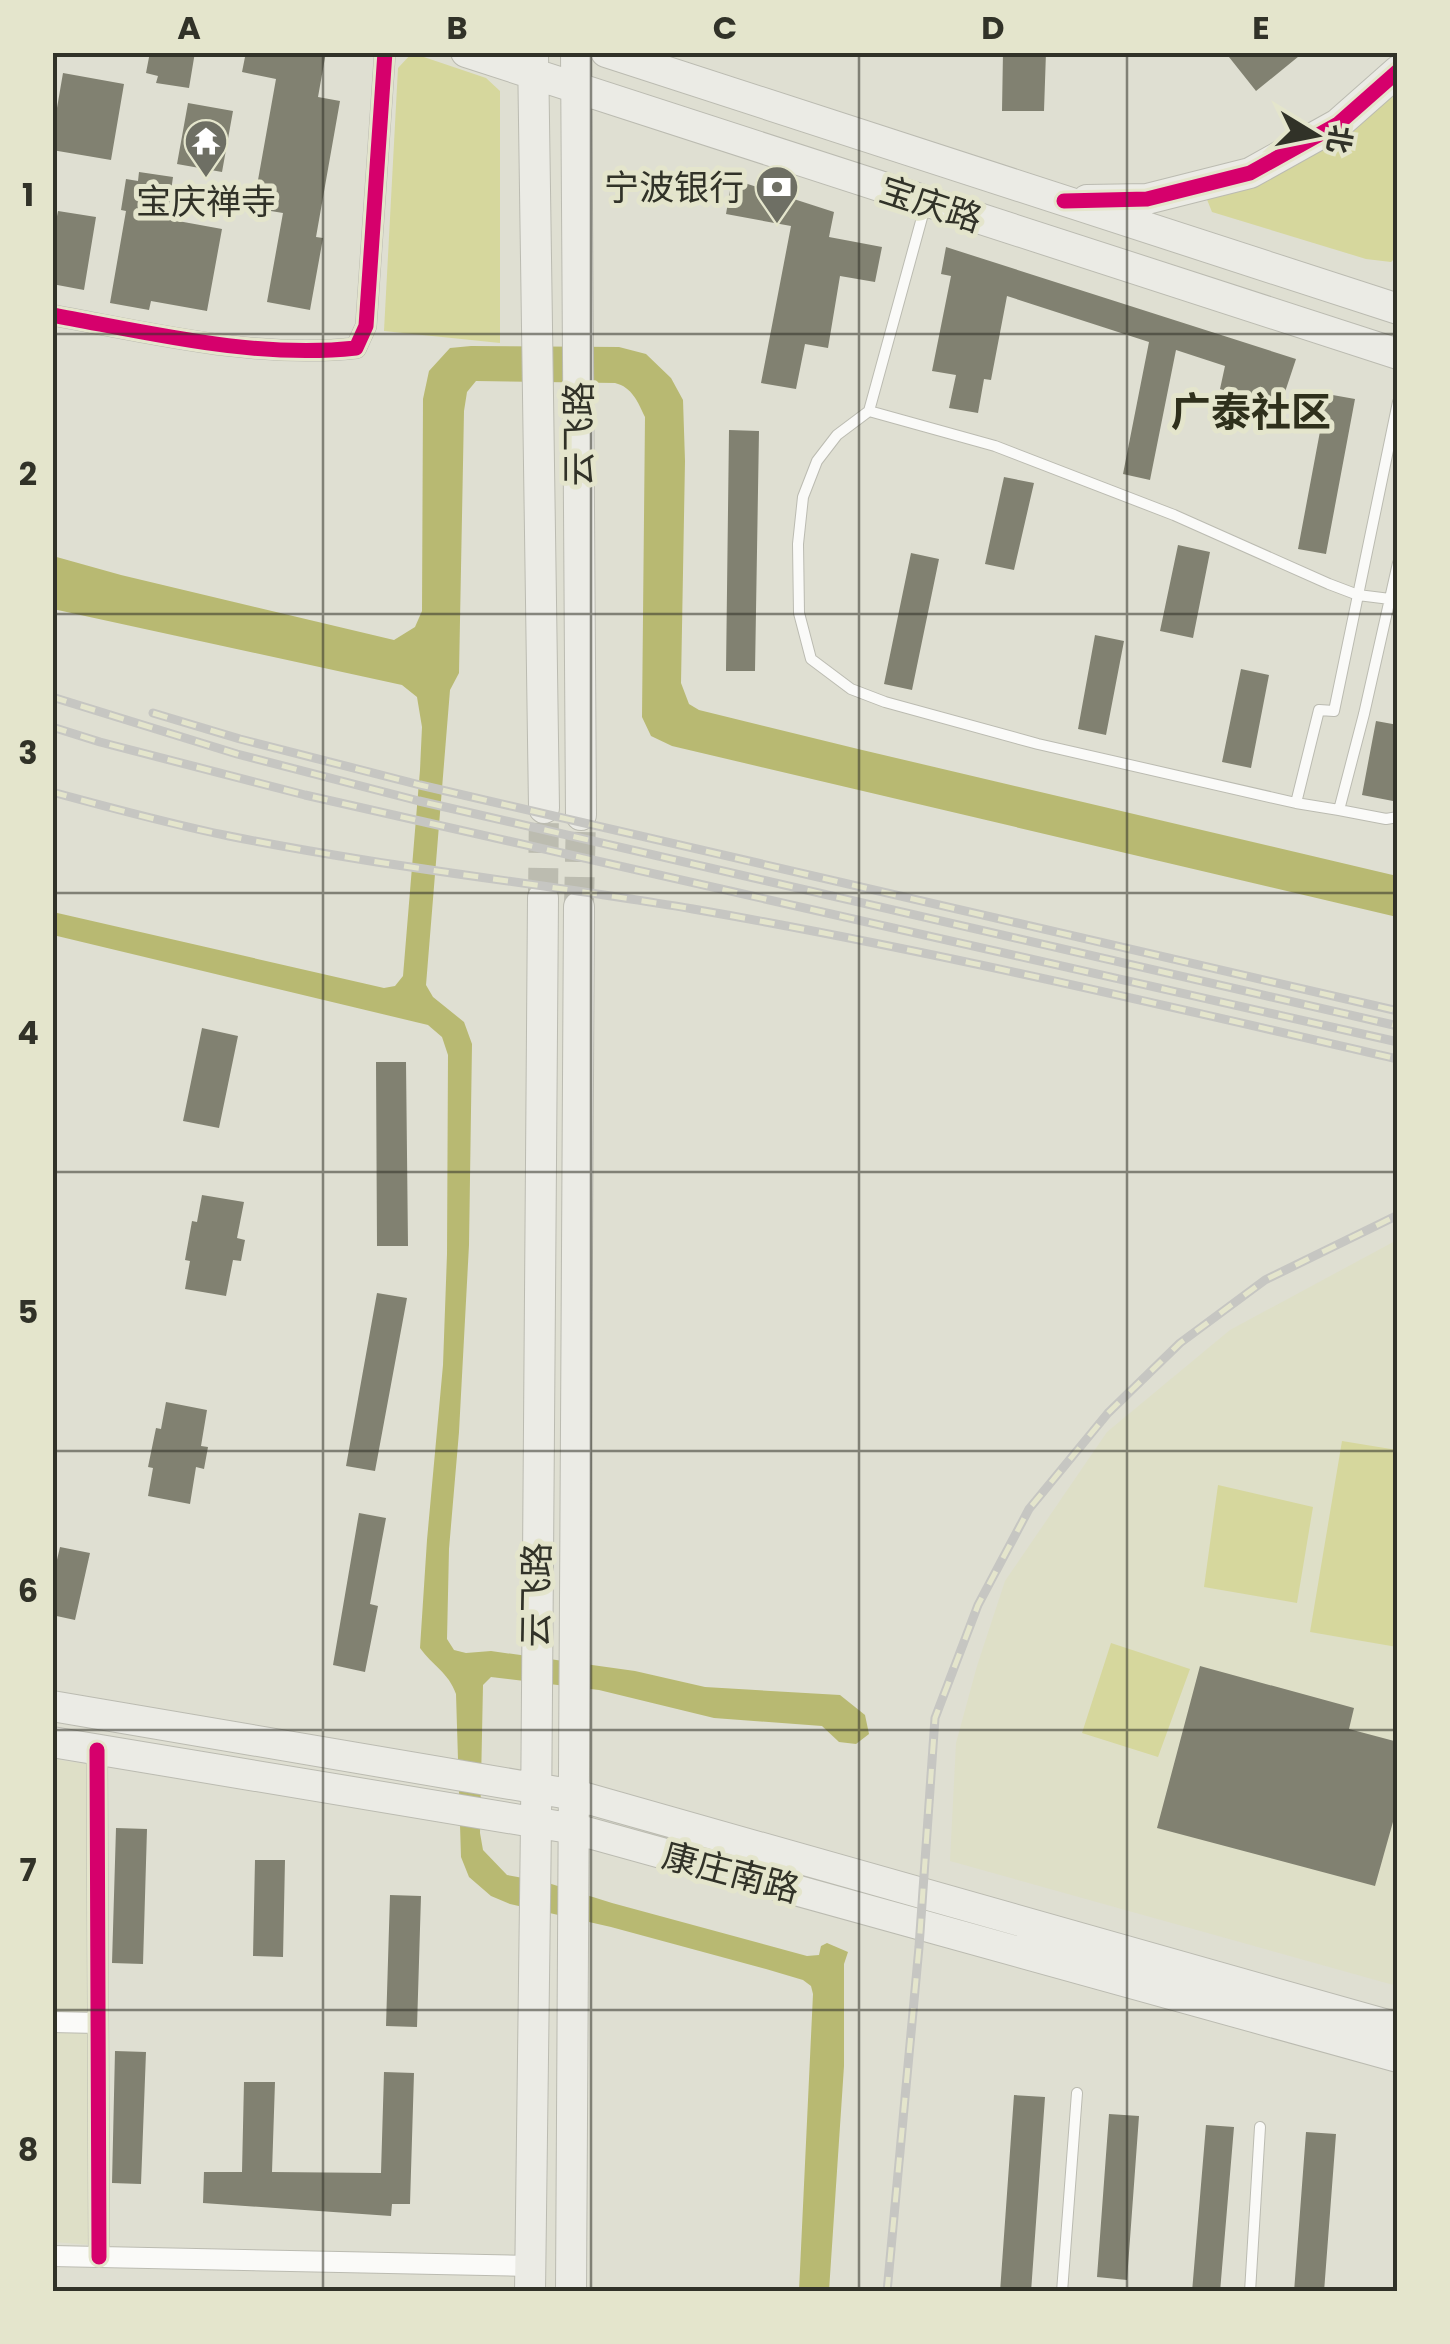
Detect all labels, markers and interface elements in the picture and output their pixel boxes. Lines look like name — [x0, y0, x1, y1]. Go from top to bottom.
text: A — [177, 5, 201, 50]
text: B — [446, 5, 468, 50]
text: C — [713, 5, 737, 50]
text: D — [981, 5, 1005, 50]
text: E — [1252, 5, 1270, 50]
north arrow — [1265, 85, 1365, 185]
temple icon: 宝庆禅寺 — [183, 118, 229, 179]
text: 北 — [1317, 122, 1361, 156]
place label: 宁波银行 — [604, 163, 744, 212]
bank icon: 宁波银行 — [754, 164, 800, 225]
street label: 宝庆路 — [873, 164, 989, 244]
text: 1 — [22, 172, 34, 217]
place label: 宝庆禅寺 — [136, 177, 276, 226]
street label: 云飞路 — [554, 381, 603, 487]
district label: 广泰社区 — [1171, 384, 1331, 440]
text: 2 — [19, 451, 37, 496]
text: 3 — [18, 730, 38, 775]
text: 4 — [17, 1010, 39, 1055]
text: 5 — [18, 1289, 38, 1334]
street label: 云飞路 — [511, 1542, 561, 1648]
text: 6 — [18, 1568, 38, 1613]
street label: 康庄南路 — [657, 1830, 805, 1914]
text: 7 — [19, 1847, 37, 1892]
text: 8 — [18, 2127, 38, 2172]

